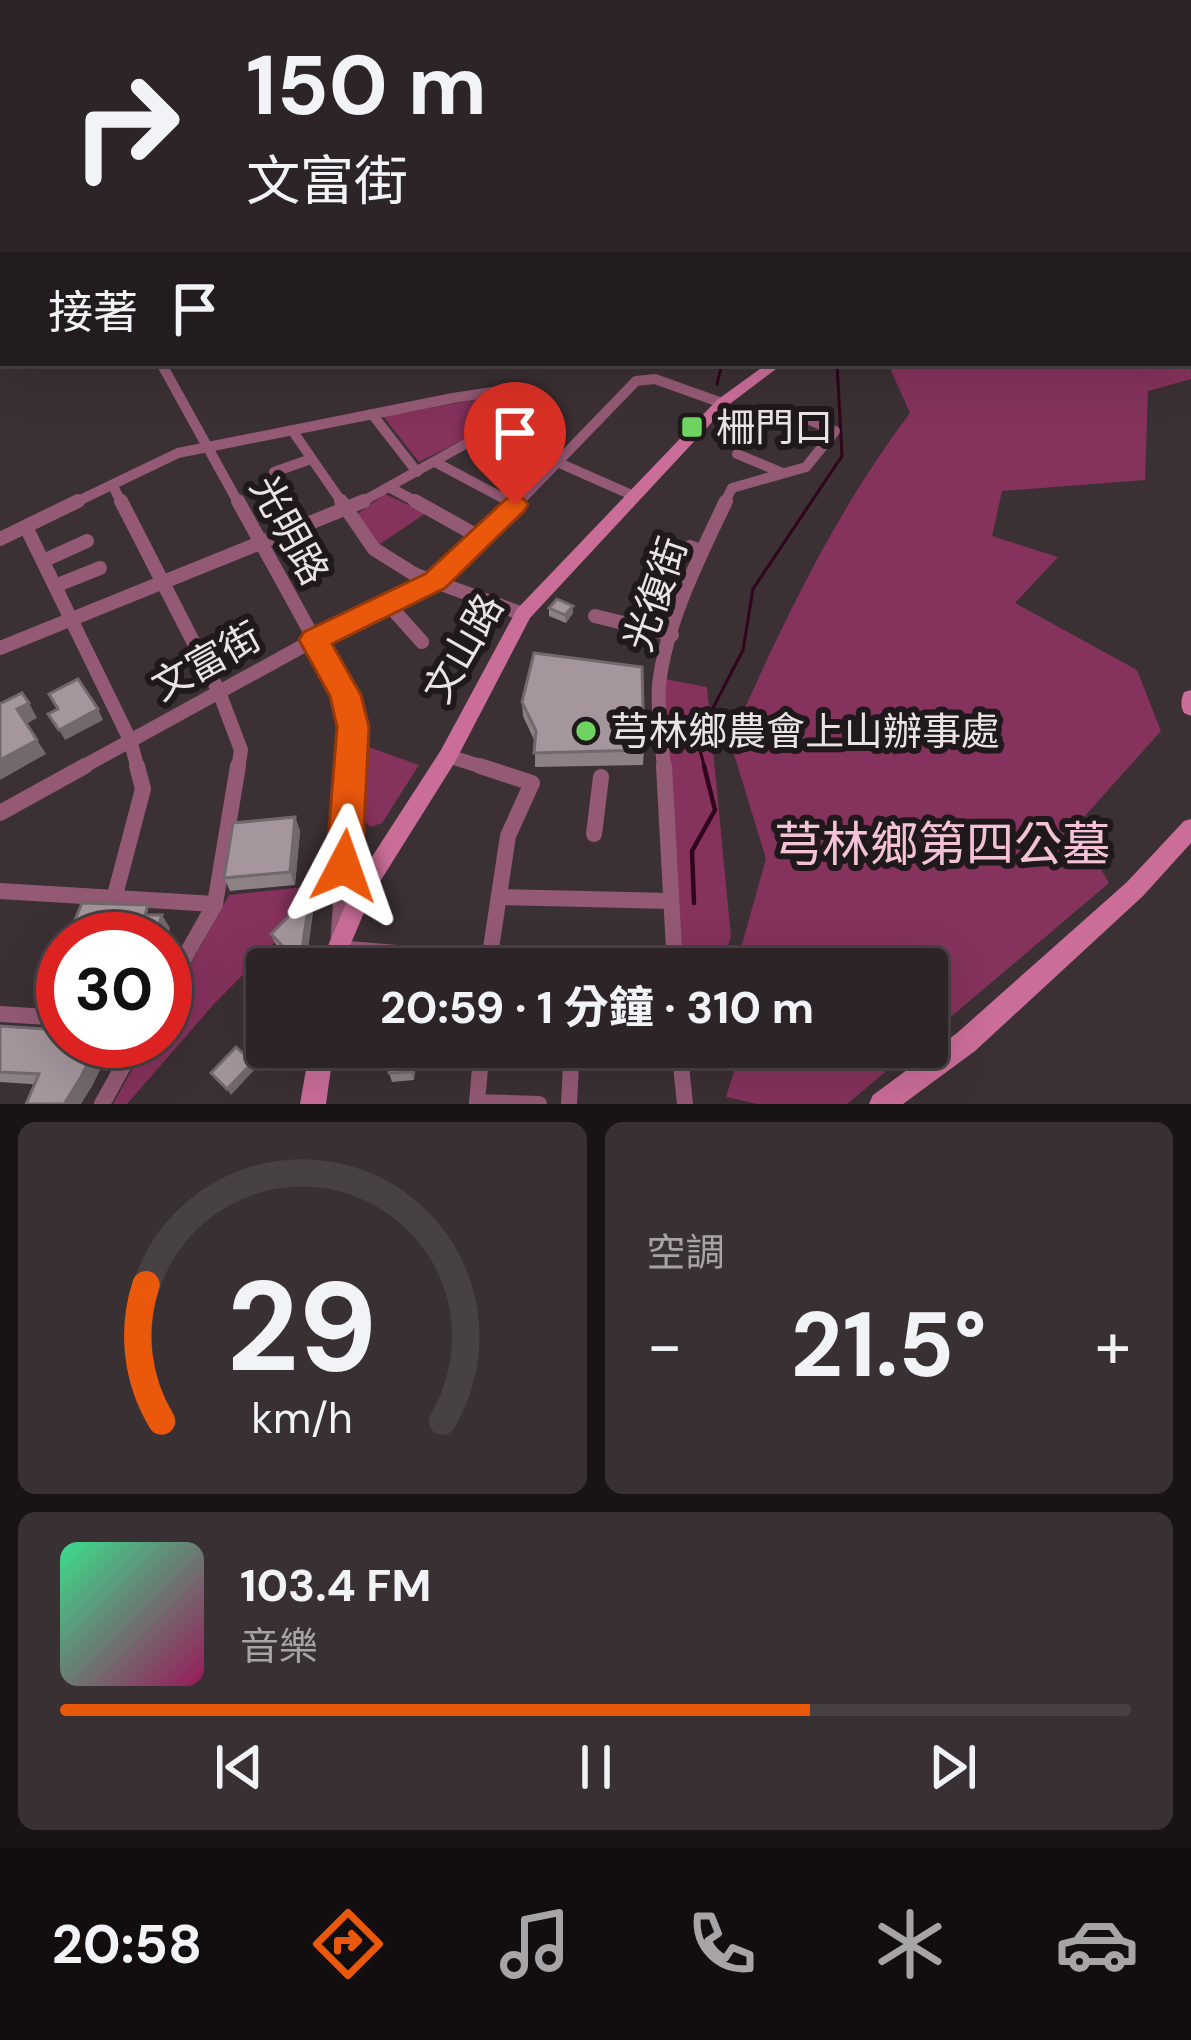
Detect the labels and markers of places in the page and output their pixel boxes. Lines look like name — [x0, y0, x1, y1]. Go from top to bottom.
pin — [464, 382, 566, 505]
place label: 柵門口 — [716, 402, 833, 453]
marker: 柵門口 — [679, 414, 705, 440]
place label: 芎林鄉農會上山辦事處 — [610, 706, 1000, 757]
marker: 芎林鄉農會上山辦事處 — [573, 718, 599, 744]

